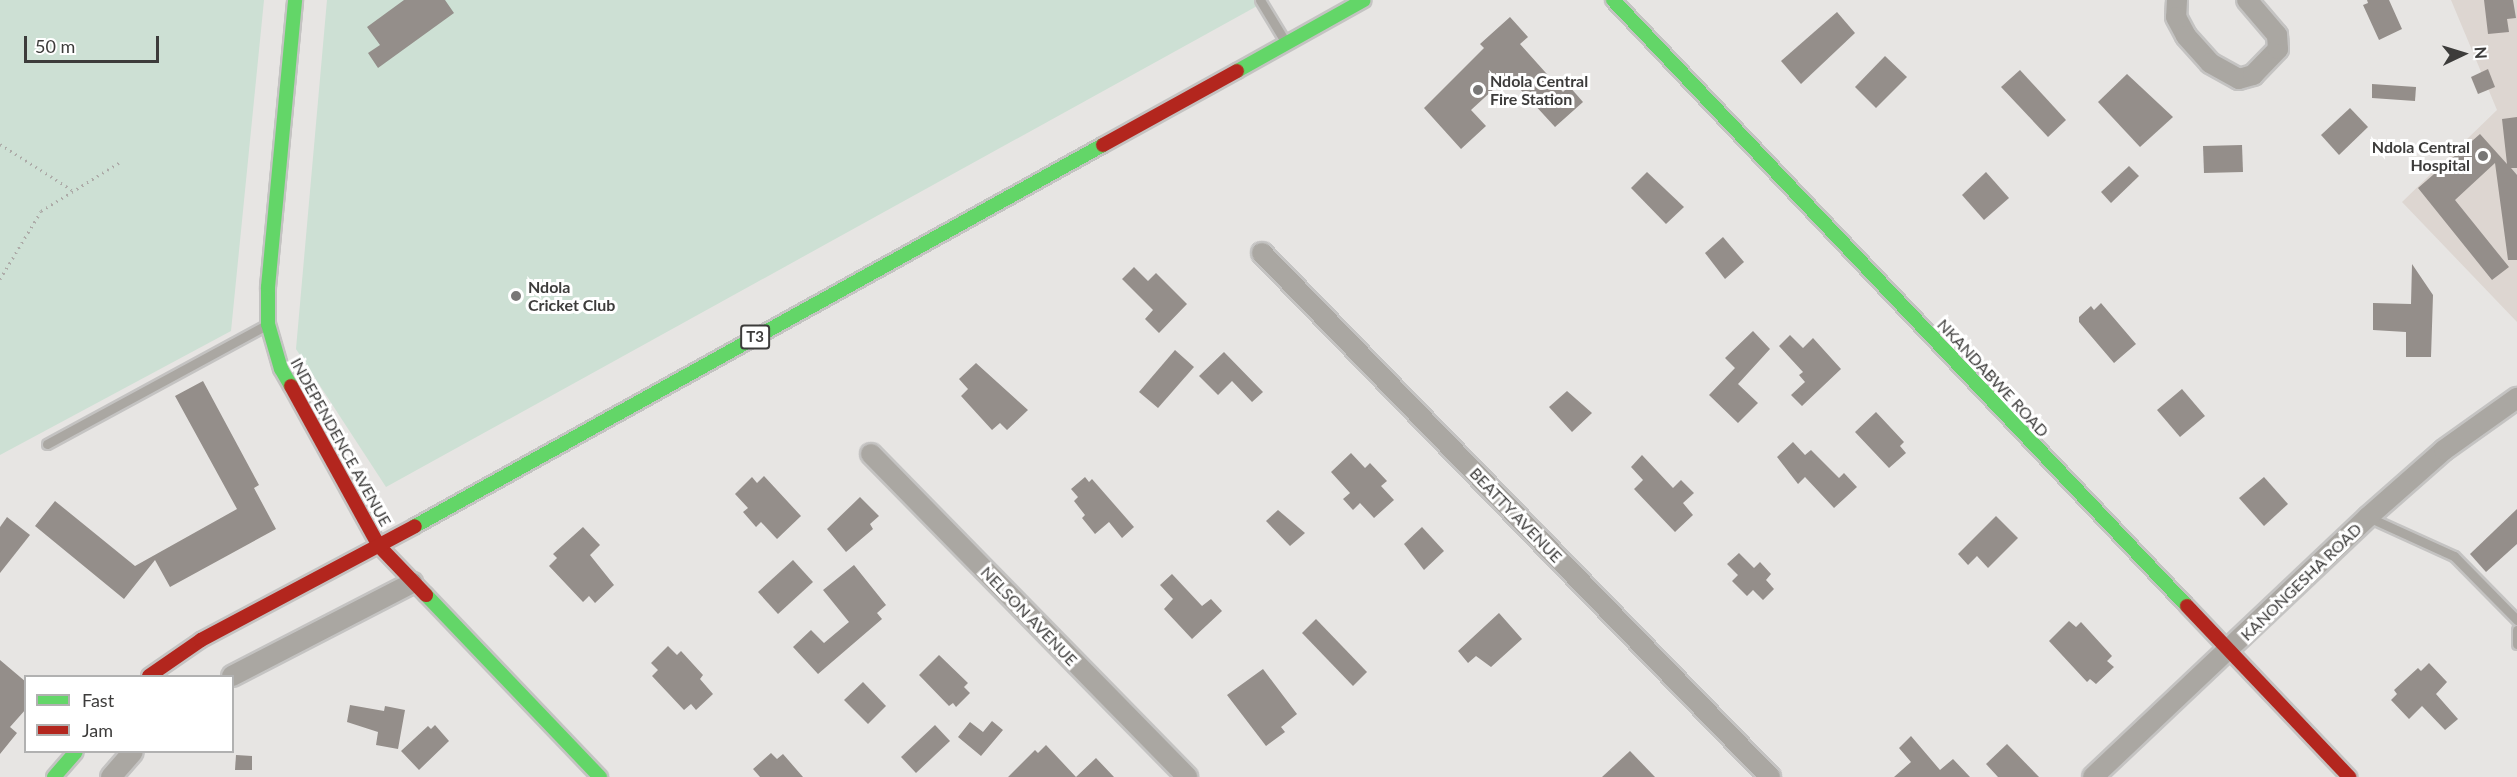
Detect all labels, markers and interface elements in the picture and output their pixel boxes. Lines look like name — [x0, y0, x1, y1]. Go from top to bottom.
scale bar — [27, 24, 162, 62]
north arrow — [2433, 24, 2493, 84]
text: 50 m — [35, 35, 75, 57]
text: N — [2472, 46, 2491, 60]
place label: Ndola Central Fire Station — [1490, 71, 1588, 109]
marker: Ndola Central Fire Station — [1471, 83, 1485, 97]
place label: Ndola Central Hospital — [2372, 137, 2470, 175]
marker: Ndola Central Hospital — [2474, 147, 2492, 165]
place label: Ndola Cricket Club — [528, 277, 615, 315]
marker: Ndola Cricket Club — [509, 289, 523, 303]
street label: NKANDABWE ROAD — [1933, 315, 2053, 441]
road number: T3 — [740, 325, 770, 349]
street label: INDEPENDENCE AVENUE — [287, 354, 395, 530]
street label: BEATTY AVENUE — [1465, 463, 1567, 567]
street label: KANONGESHA ROAD — [2236, 519, 2366, 645]
street label: NELSON AVENUE — [977, 562, 1081, 670]
legend — [24, 675, 234, 753]
text: Fast — [82, 689, 114, 711]
text: Jam — [82, 719, 113, 741]

